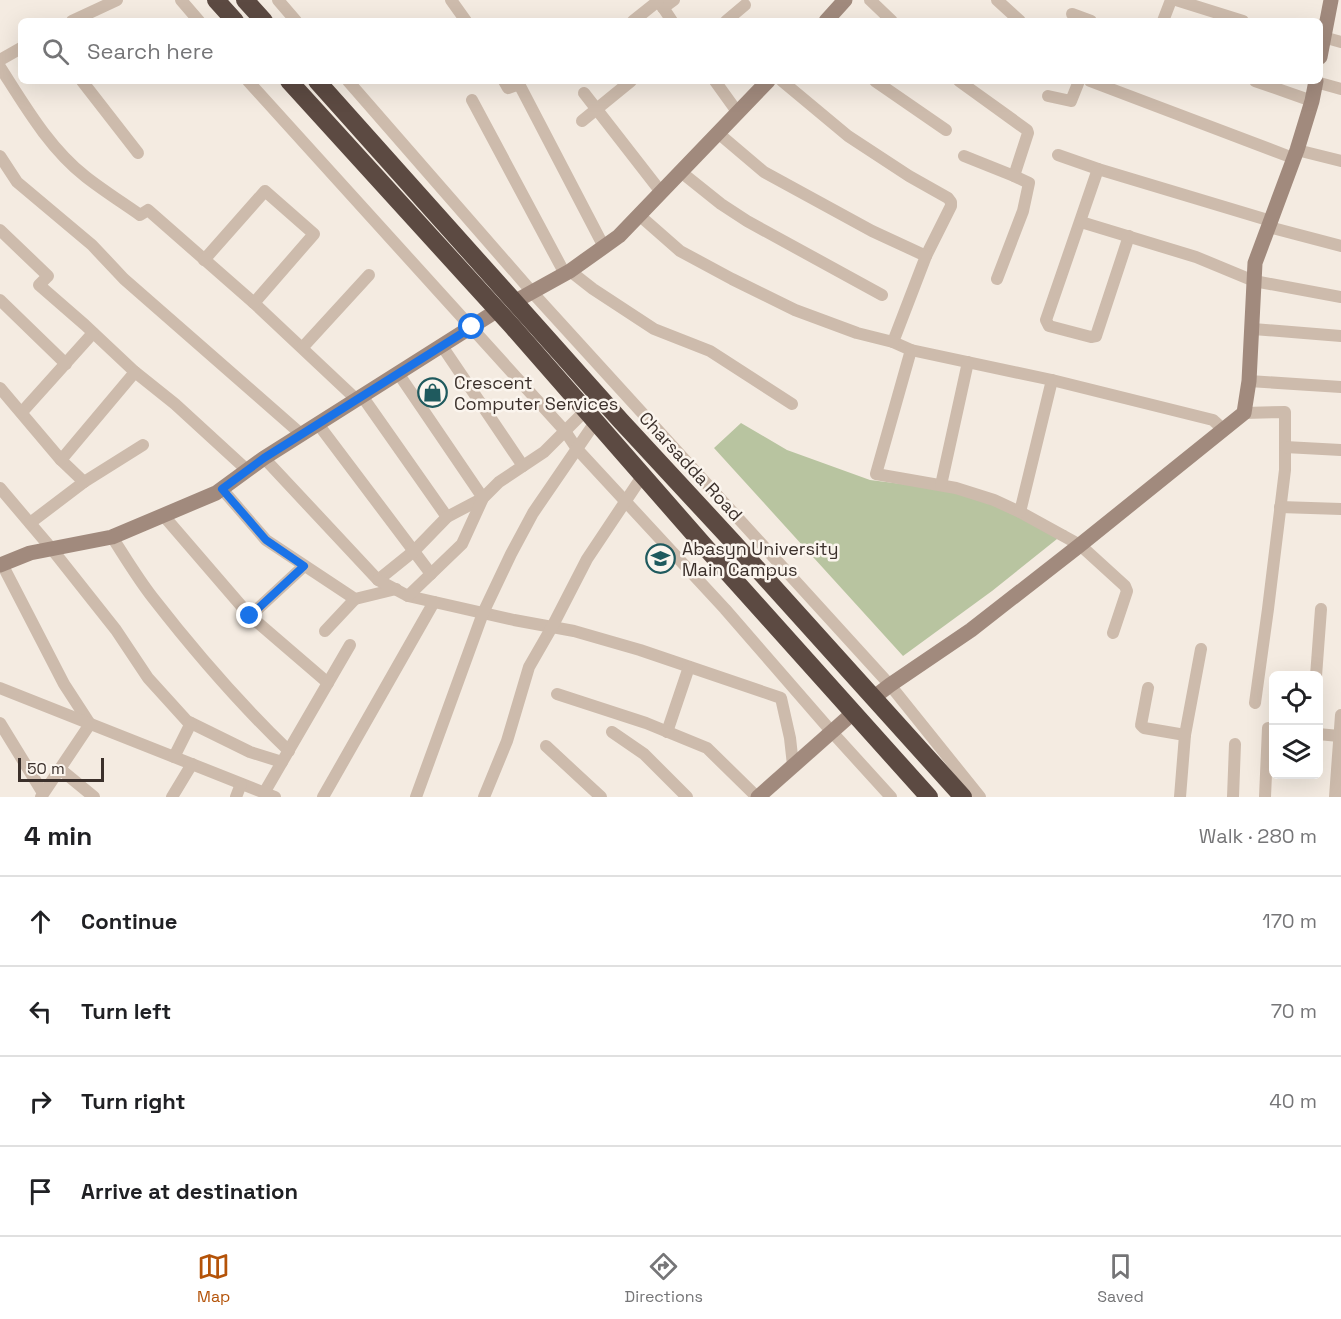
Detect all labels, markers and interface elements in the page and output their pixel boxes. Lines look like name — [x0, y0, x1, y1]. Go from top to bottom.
search box — [18, 18, 1323, 84]
icon: search — [39, 35, 72, 68]
text: Search here — [87, 37, 214, 65]
route start — [458, 313, 484, 339]
place label: Crescent Computer Services — [454, 371, 618, 415]
shop icon: Crescent Computer Services — [417, 376, 449, 408]
street label: Charsadda Road — [634, 406, 748, 526]
place label: Abasyn University Main Campus — [682, 537, 839, 581]
school or university icon: Abasyn University Main Campus — [645, 542, 677, 574]
route end — [236, 602, 262, 628]
map controls — [1269, 671, 1323, 779]
button: locate — [1269, 671, 1323, 725]
button: layers — [1269, 725, 1323, 779]
scale bar — [18, 755, 104, 782]
text: 50 m — [27, 758, 65, 779]
text: 4 min — [24, 819, 92, 853]
text: Walk · 280 m — [1199, 823, 1317, 849]
icon: ahead — [24, 905, 57, 938]
text: Continue — [81, 907, 177, 935]
text: 170 m — [1262, 908, 1317, 934]
icon: left — [24, 995, 57, 1028]
text: Turn left — [81, 997, 171, 1025]
text: 70 m — [1271, 998, 1317, 1024]
icon: right — [24, 1085, 57, 1118]
text: Turn right — [81, 1087, 186, 1115]
text: 40 m — [1269, 1088, 1317, 1114]
icon: arrive — [24, 1175, 57, 1208]
text: Arrive at destination — [81, 1177, 298, 1205]
tab: Map — [197, 1250, 230, 1307]
tab: Directions — [625, 1250, 703, 1307]
tab: Saved — [1097, 1250, 1144, 1307]

